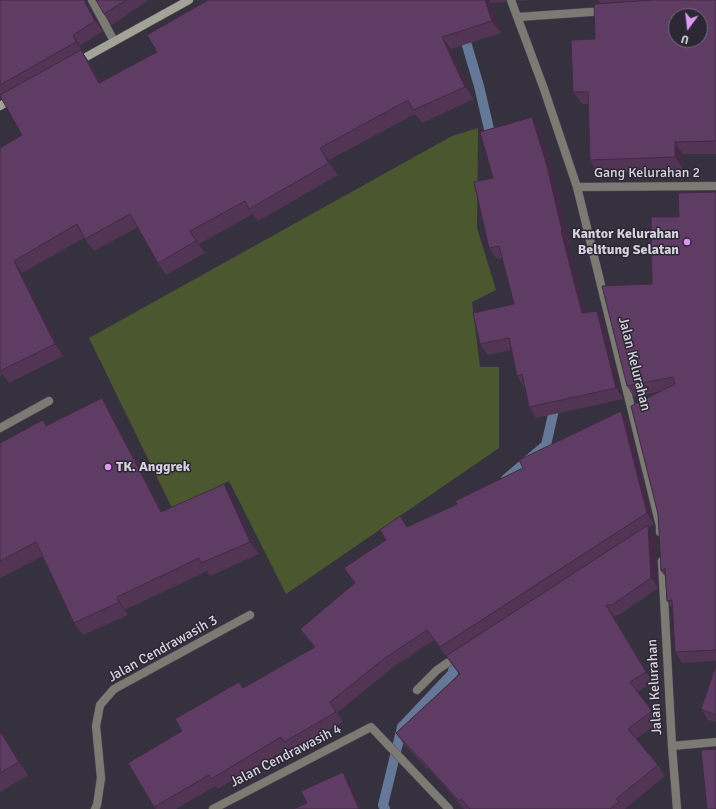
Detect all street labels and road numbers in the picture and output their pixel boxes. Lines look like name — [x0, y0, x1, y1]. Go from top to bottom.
street label: Gang Kelurahan 2 — [594, 165, 700, 181]
street label: Jalan Kelurahan — [614, 315, 654, 413]
street label: Jalan Cendrawasih 3 — [105, 612, 221, 686]
street label: Jalan Kelurahan — [644, 639, 666, 735]
street label: Jalan Cendrawasih 4 — [228, 721, 344, 791]

